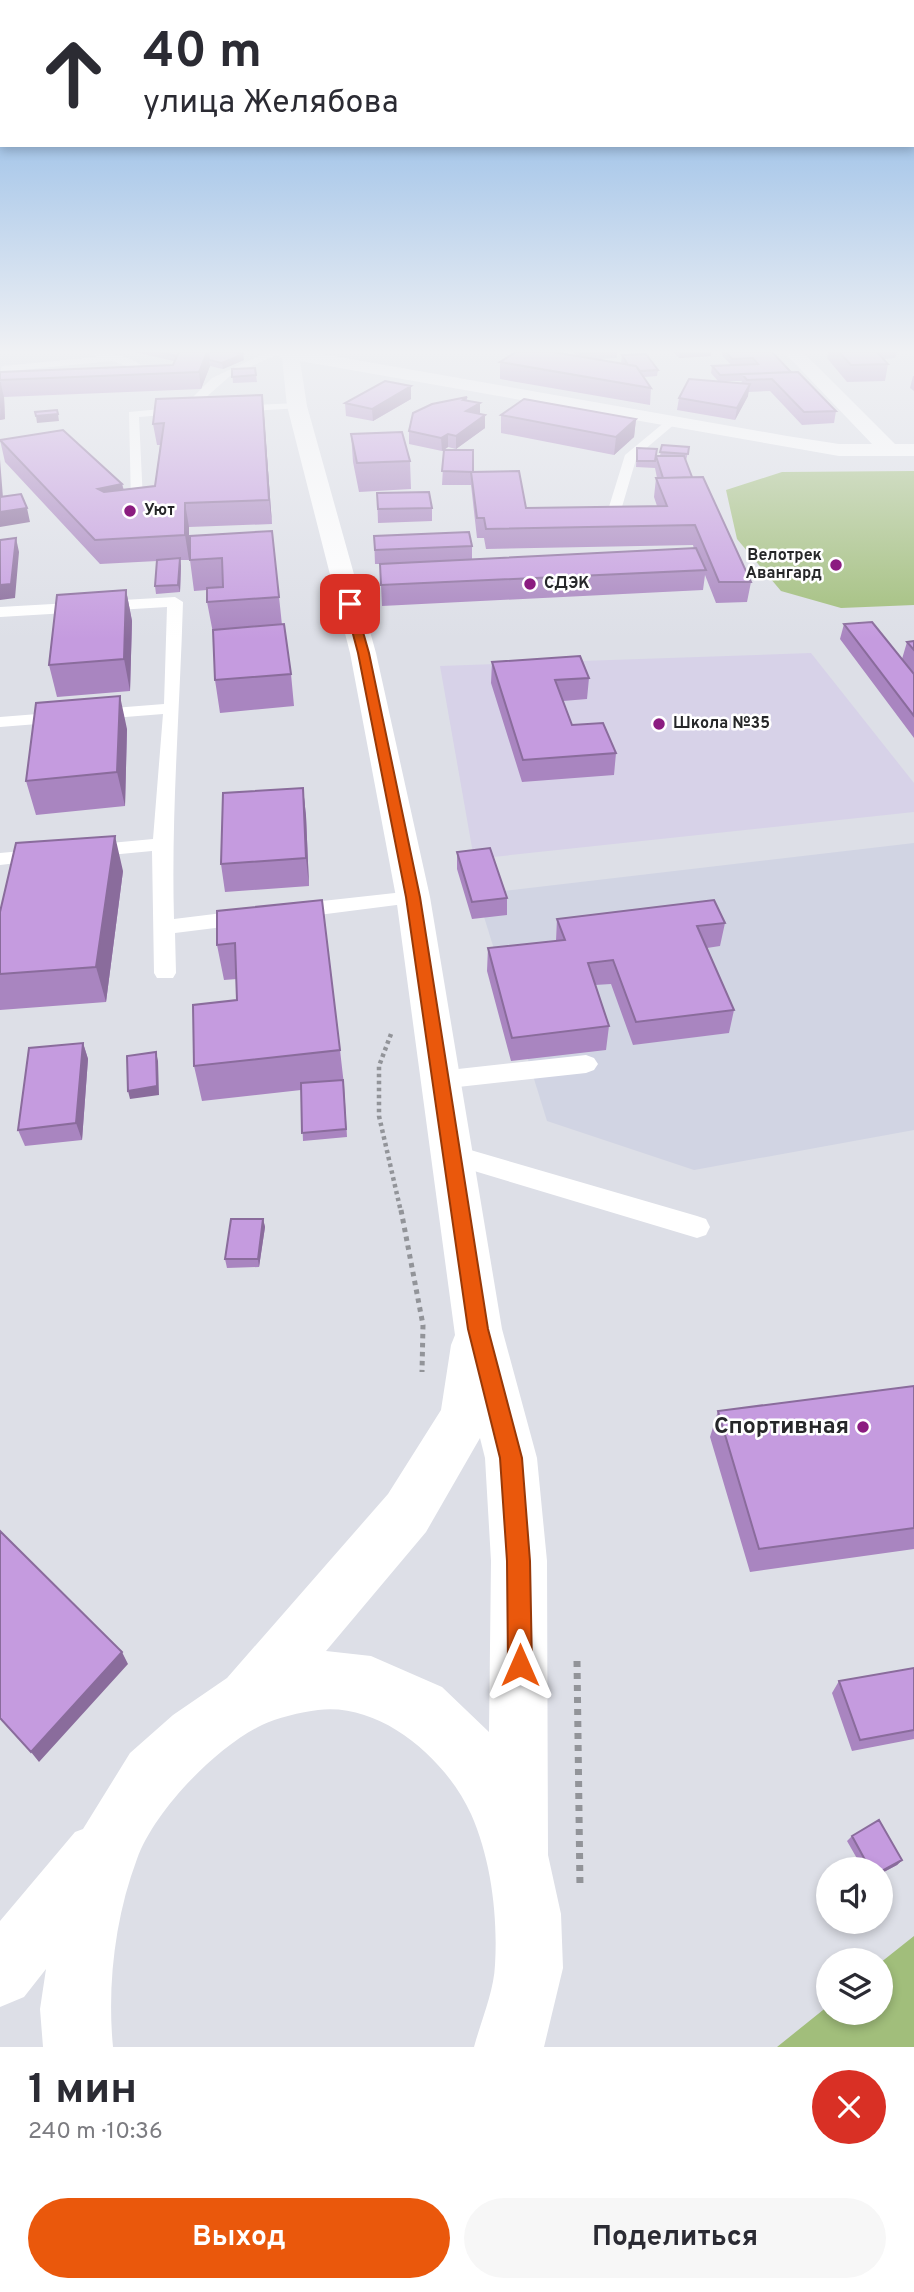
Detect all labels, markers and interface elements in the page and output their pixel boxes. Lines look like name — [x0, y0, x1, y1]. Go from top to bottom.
text: 40 m — [143, 23, 262, 85]
icon: ahead — [28, 28, 119, 119]
text: улица Желябова — [143, 84, 398, 124]
place label: Уют — [144, 501, 175, 521]
marker: Уют — [122, 503, 138, 519]
place label: Велотрек Авангард — [746, 546, 822, 584]
marker: Велотрек Авангард — [828, 557, 844, 573]
pin — [320, 574, 380, 634]
place label: СДЭК — [544, 574, 590, 594]
marker: СДЭК — [522, 576, 538, 592]
icon: arrive — [331, 585, 369, 623]
place label: Школа №35 — [673, 714, 770, 734]
marker: Школа №35 — [651, 716, 667, 732]
place label: Спортивная — [714, 1413, 849, 1442]
marker: Спортивная — [855, 1419, 871, 1435]
position arrow — [483, 1628, 557, 1702]
map controls — [816, 1857, 893, 2025]
button: sound — [816, 1857, 893, 1934]
button: layers — [816, 1948, 893, 2025]
text: 1 мин — [28, 2065, 137, 2118]
button: close — [812, 2070, 886, 2144]
text: 240 m · 10:36 — [28, 2118, 163, 2147]
button: Выход — [28, 2198, 450, 2278]
button: Поделиться — [464, 2198, 886, 2278]

